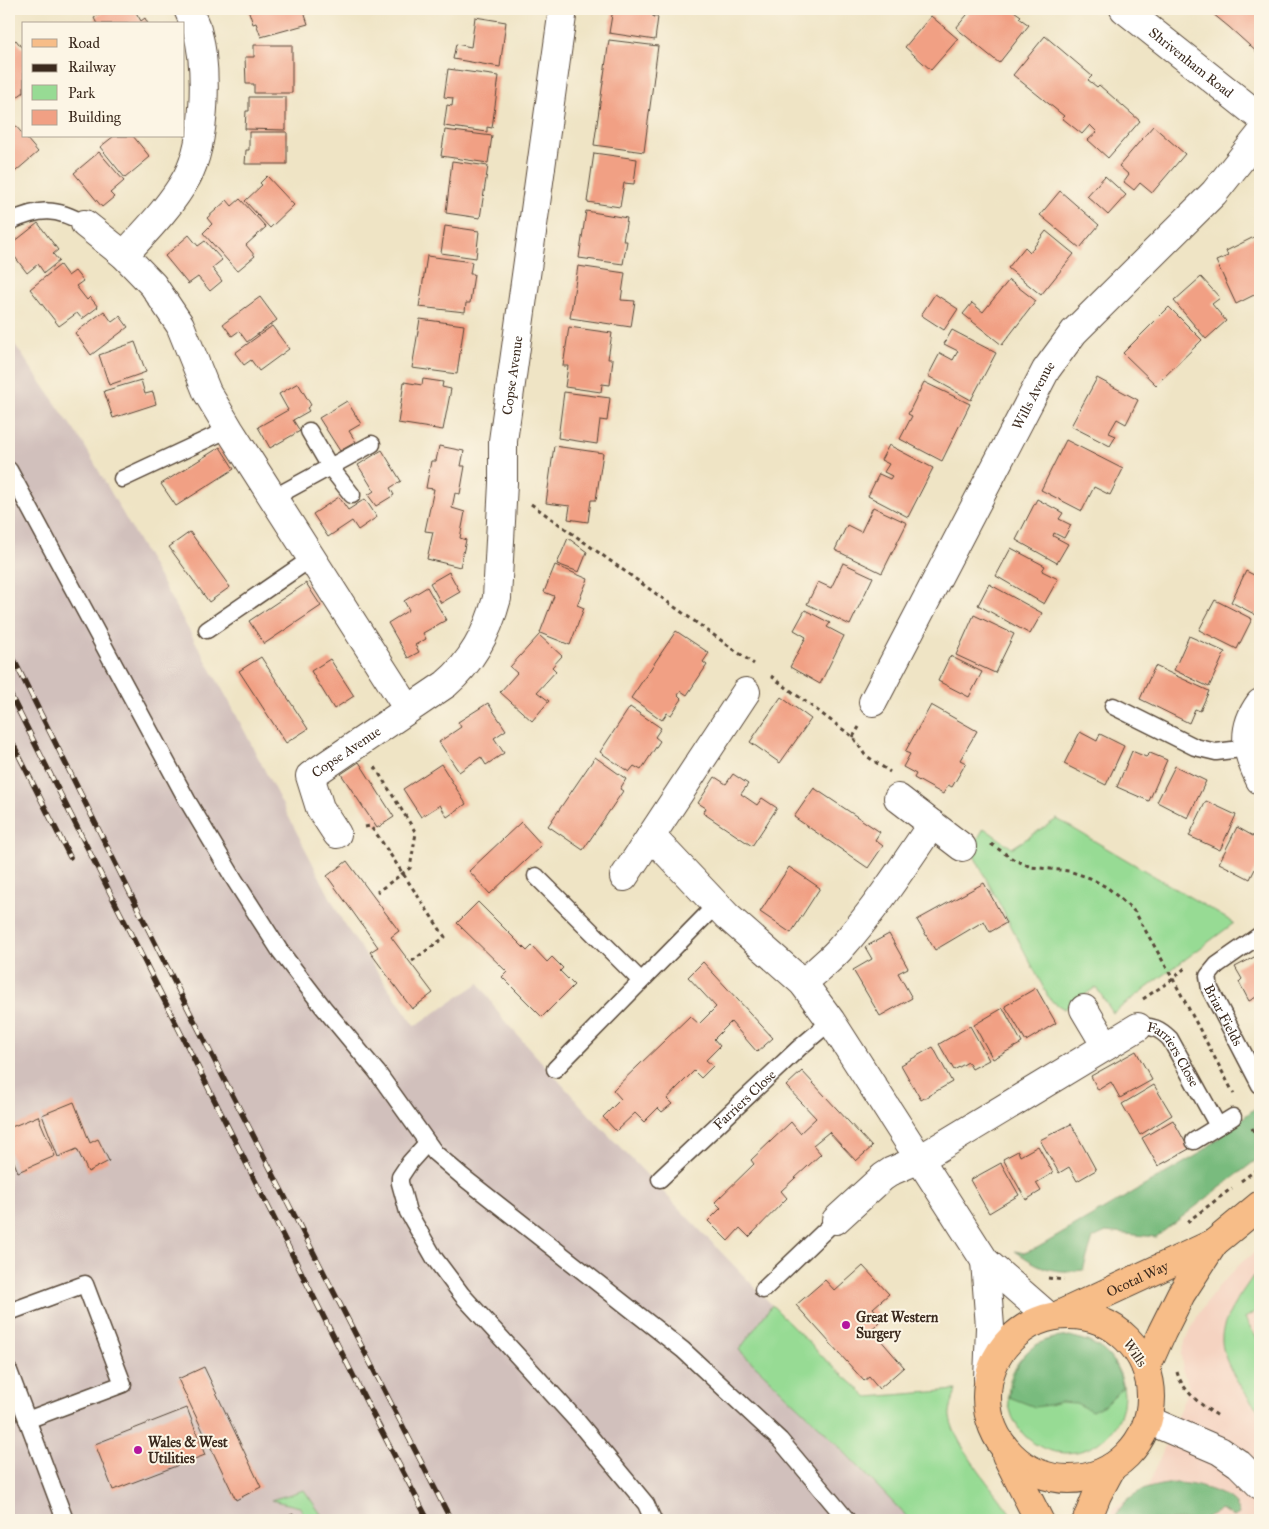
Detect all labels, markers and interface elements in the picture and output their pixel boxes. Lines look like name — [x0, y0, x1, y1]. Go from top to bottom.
legend — [22, 22, 185, 138]
street label: Shrivenham Road — [1146, 24, 1237, 101]
text: Road — [68, 34, 100, 52]
text: Railway — [68, 58, 117, 76]
text: Park — [68, 84, 95, 102]
text: Building — [68, 108, 122, 126]
street label: Copse Avenue — [498, 334, 526, 416]
street label: Wills Avenue — [1008, 358, 1058, 432]
street label: Copse Avenue — [308, 722, 384, 781]
street label: Briar Fields — [1200, 981, 1247, 1049]
street label: Farriers Close — [1145, 1018, 1203, 1090]
street label: Farriers Close — [710, 1066, 779, 1133]
street label: Ocotal Way — [1103, 1257, 1171, 1300]
place label: Great Western Surgery — [856, 1309, 939, 1343]
marker: Great Western Surgery — [840, 1319, 852, 1331]
street label: Wills — [1120, 1336, 1150, 1370]
place label: Wales & West Utilities — [148, 1434, 228, 1467]
marker: Wales & West Utilities — [132, 1444, 144, 1456]

